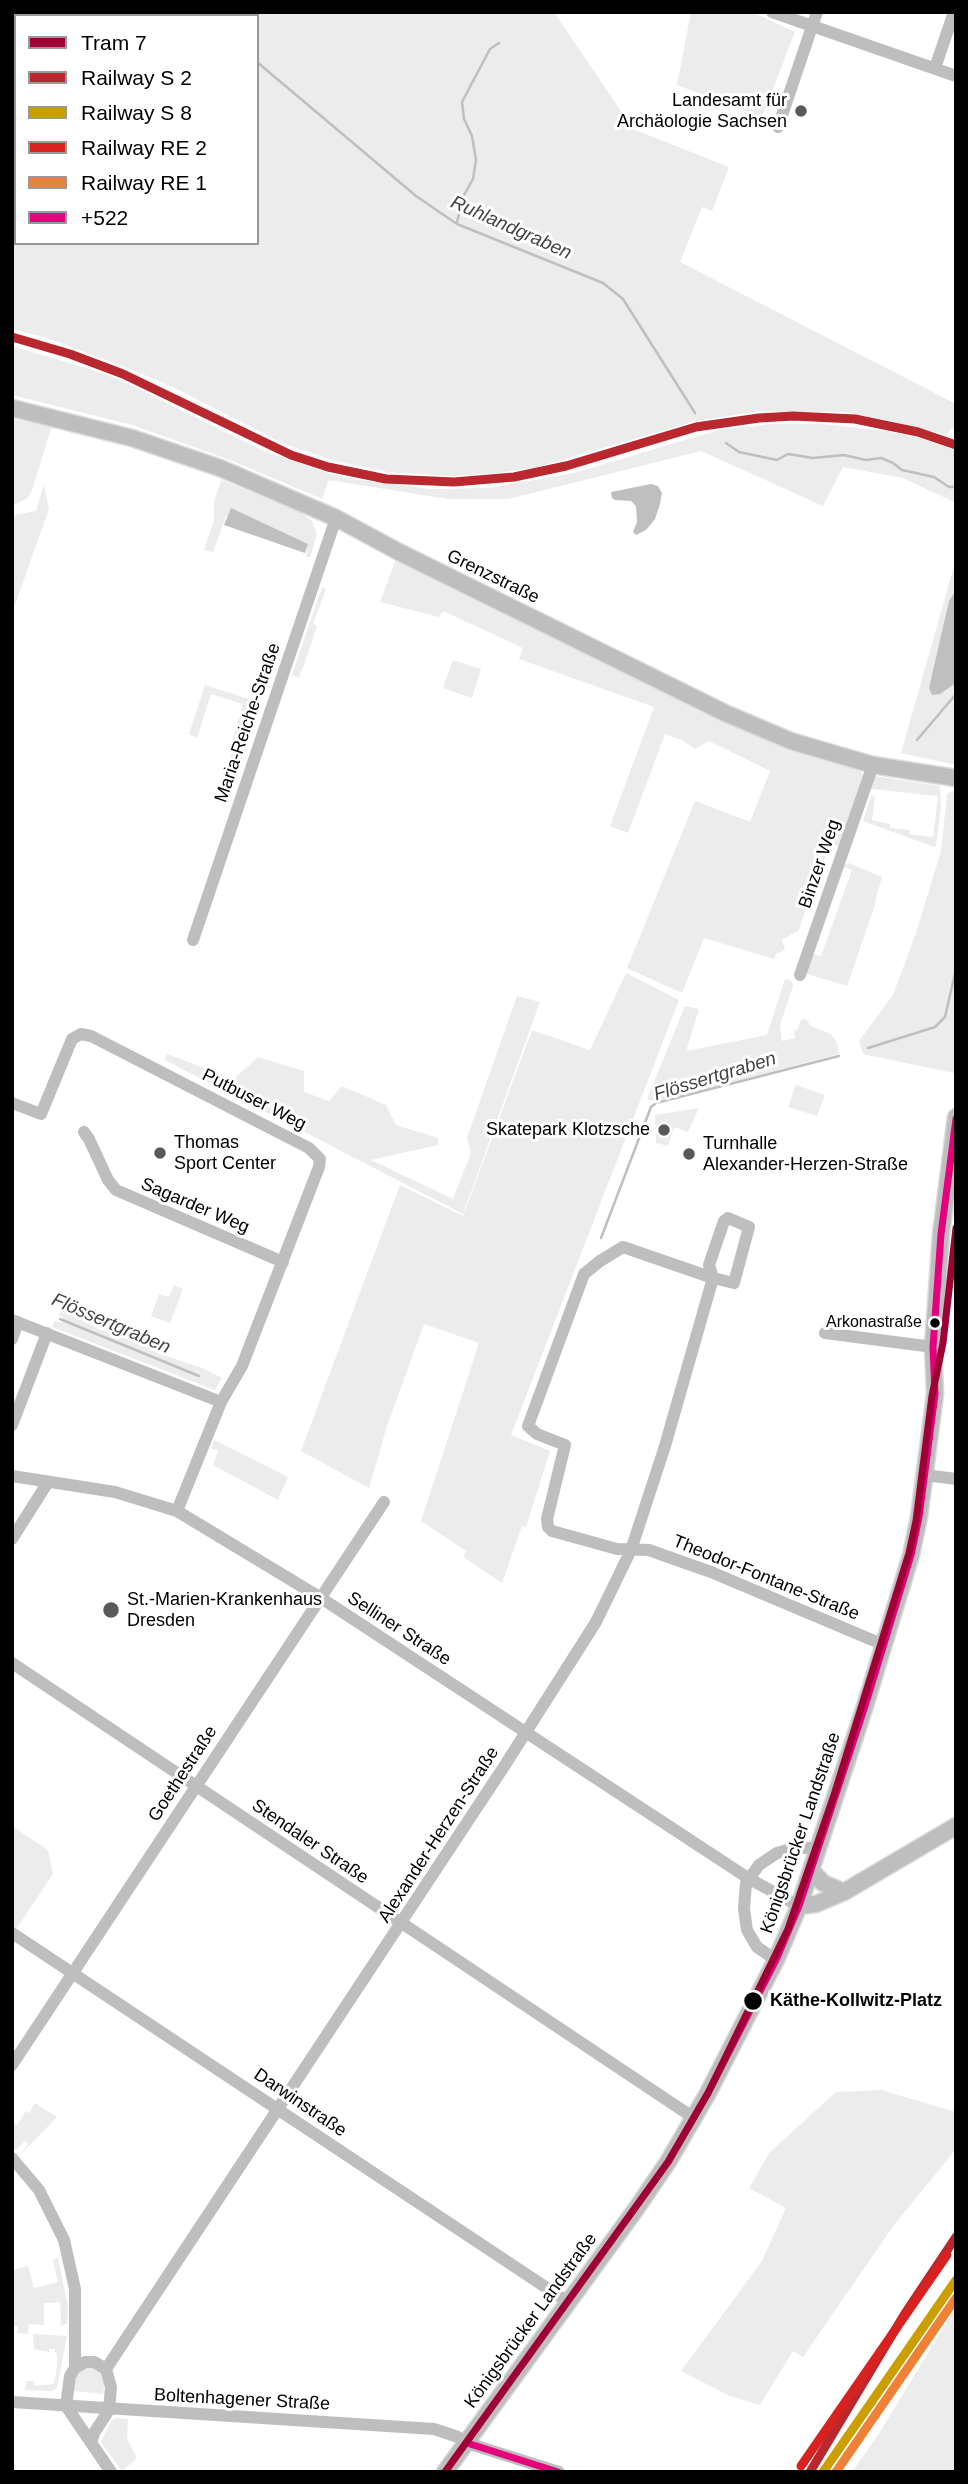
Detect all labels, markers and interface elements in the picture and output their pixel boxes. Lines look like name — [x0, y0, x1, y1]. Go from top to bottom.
legend — [14, 14, 259, 245]
text: Tram 7 — [81, 31, 147, 54]
text: Railway S 2 — [81, 66, 192, 89]
place label: Landesamt für Archäologie Sachsen — [617, 90, 787, 132]
text: Railway S 8 — [81, 101, 192, 124]
marker: Landesamt für Archäologie Sachsen — [793, 103, 809, 119]
text: Railway RE 2 — [81, 136, 207, 159]
text: Railway RE 1 — [81, 171, 207, 194]
water label: Ruhlandgraben — [447, 191, 575, 265]
text: +522 — [81, 206, 128, 229]
street label: Grenzstraße — [443, 545, 543, 609]
street label: Maria-Reiche-Straße — [211, 641, 285, 805]
street label: Binzer Weg — [795, 817, 845, 911]
water label: Flössertgraben — [651, 1048, 779, 1106]
street label: Putbuser Weg — [198, 1065, 310, 1135]
place label: Skatepark Klotzsche — [486, 1119, 650, 1141]
marker: Skatepark Klotzsche — [656, 1122, 672, 1138]
place label: Thomas Sport Center — [174, 1132, 276, 1174]
place label: Turnhalle Alexander-Herzen-Straße — [703, 1133, 908, 1176]
marker: Thomas Sport Center — [152, 1145, 168, 1161]
marker: Turnhalle Alexander-Herzen-Straße — [681, 1146, 697, 1162]
street label: Sagarder Weg — [138, 1173, 252, 1239]
water label: Flössertgraben — [48, 1289, 174, 1359]
place label: Arkonastraße — [826, 1313, 922, 1333]
marker: Arkonastraße — [928, 1316, 942, 1330]
street label: Theodor-Fontane-Straße — [670, 1531, 862, 1625]
street label: Selliner Straße — [343, 1588, 455, 1670]
place label: St.-Marien-Krankenhaus Dresden — [127, 1589, 322, 1632]
marker: St.-Marien-Krankenhaus Dresden — [101, 1600, 121, 1620]
street label: Goethestraße — [144, 1722, 222, 1826]
street label: Königsbrücker Landstraße — [756, 1730, 846, 1936]
street label: Alexander-Herzen-Straße — [374, 1743, 504, 1927]
street label: Stendaler Straße — [248, 1795, 372, 1889]
marker: Käthe-Kollwitz-Platz — [742, 1990, 764, 2012]
place label: Käthe-Kollwitz-Platz — [770, 1990, 942, 2012]
street label: Darwinstraße — [250, 2064, 350, 2142]
street label: Königsbrücker Landstraße — [460, 2229, 602, 2413]
street label: Boltenhagener Straße — [153, 2385, 331, 2415]

